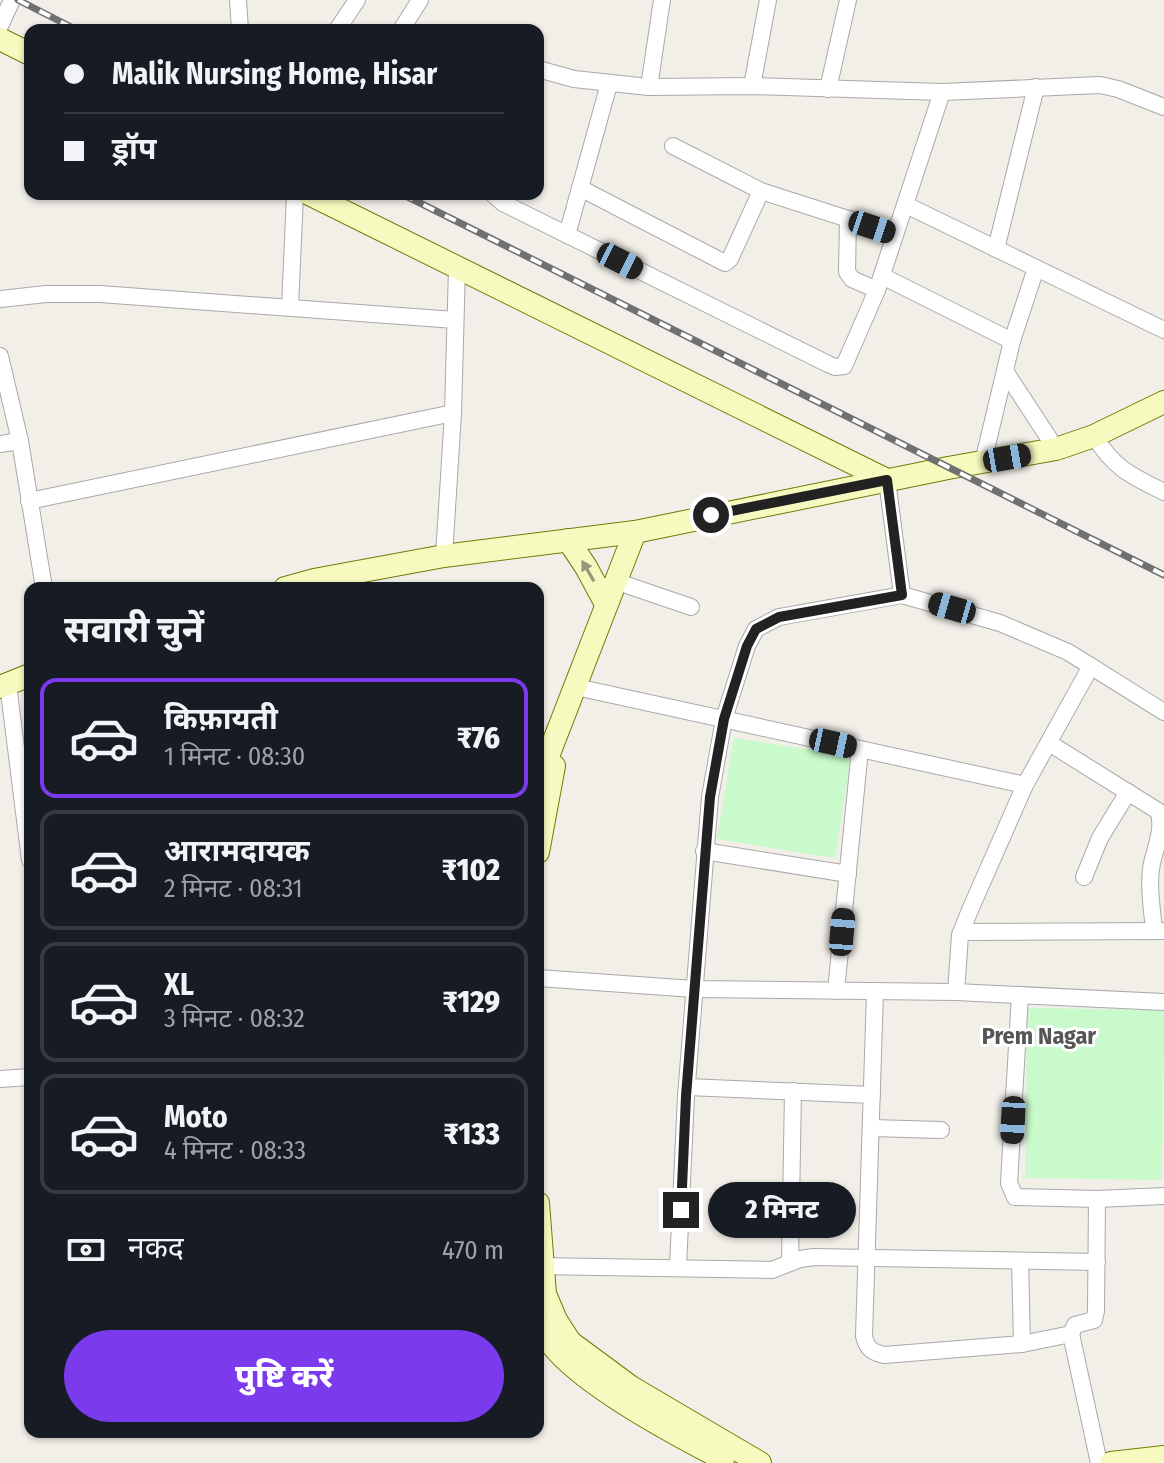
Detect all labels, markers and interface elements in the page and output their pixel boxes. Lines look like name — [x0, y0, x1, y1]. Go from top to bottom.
text: Malik Nursing Home, Hisar — [112, 56, 437, 92]
text: ड्रॉप — [112, 131, 156, 167]
car — [845, 208, 899, 246]
car — [593, 239, 647, 283]
car — [981, 442, 1033, 474]
route start — [693, 497, 729, 533]
one-way arrow — [581, 560, 595, 582]
car — [926, 590, 978, 626]
text: सवारी चुनें — [64, 608, 204, 652]
text: किफ़ायती — [164, 701, 278, 737]
icon: car — [68, 702, 140, 774]
text: ₹76 — [457, 720, 500, 756]
car — [807, 726, 859, 760]
text: 1 मिनट · 08:30 — [164, 741, 305, 772]
text: आरामदायक — [164, 833, 310, 869]
icon: car — [68, 834, 140, 906]
text: ₹102 — [442, 852, 500, 888]
text: 2 मिनट · 08:31 — [164, 873, 303, 904]
car — [828, 907, 856, 957]
icon: car — [68, 966, 140, 1038]
text: XL — [164, 967, 194, 1003]
text: ₹129 — [442, 984, 500, 1020]
text: 3 मिनट · 08:32 — [164, 1003, 305, 1034]
district label: Prem Nagar — [982, 1022, 1096, 1050]
car — [1000, 1095, 1026, 1145]
icon: car — [68, 1098, 140, 1170]
text: Moto — [164, 1099, 228, 1135]
text: ₹133 — [443, 1116, 500, 1152]
text: 4 मिनट · 08:33 — [164, 1135, 306, 1166]
callout: 2 मिनट — [709, 1182, 857, 1238]
route end — [663, 1192, 699, 1228]
text: 2 मिनट — [745, 1194, 819, 1225]
icon: cash — [64, 1228, 108, 1272]
text: नकद — [128, 1230, 184, 1266]
text: 470 m — [442, 1235, 504, 1266]
button: पुष्टि करें — [64, 1330, 504, 1422]

